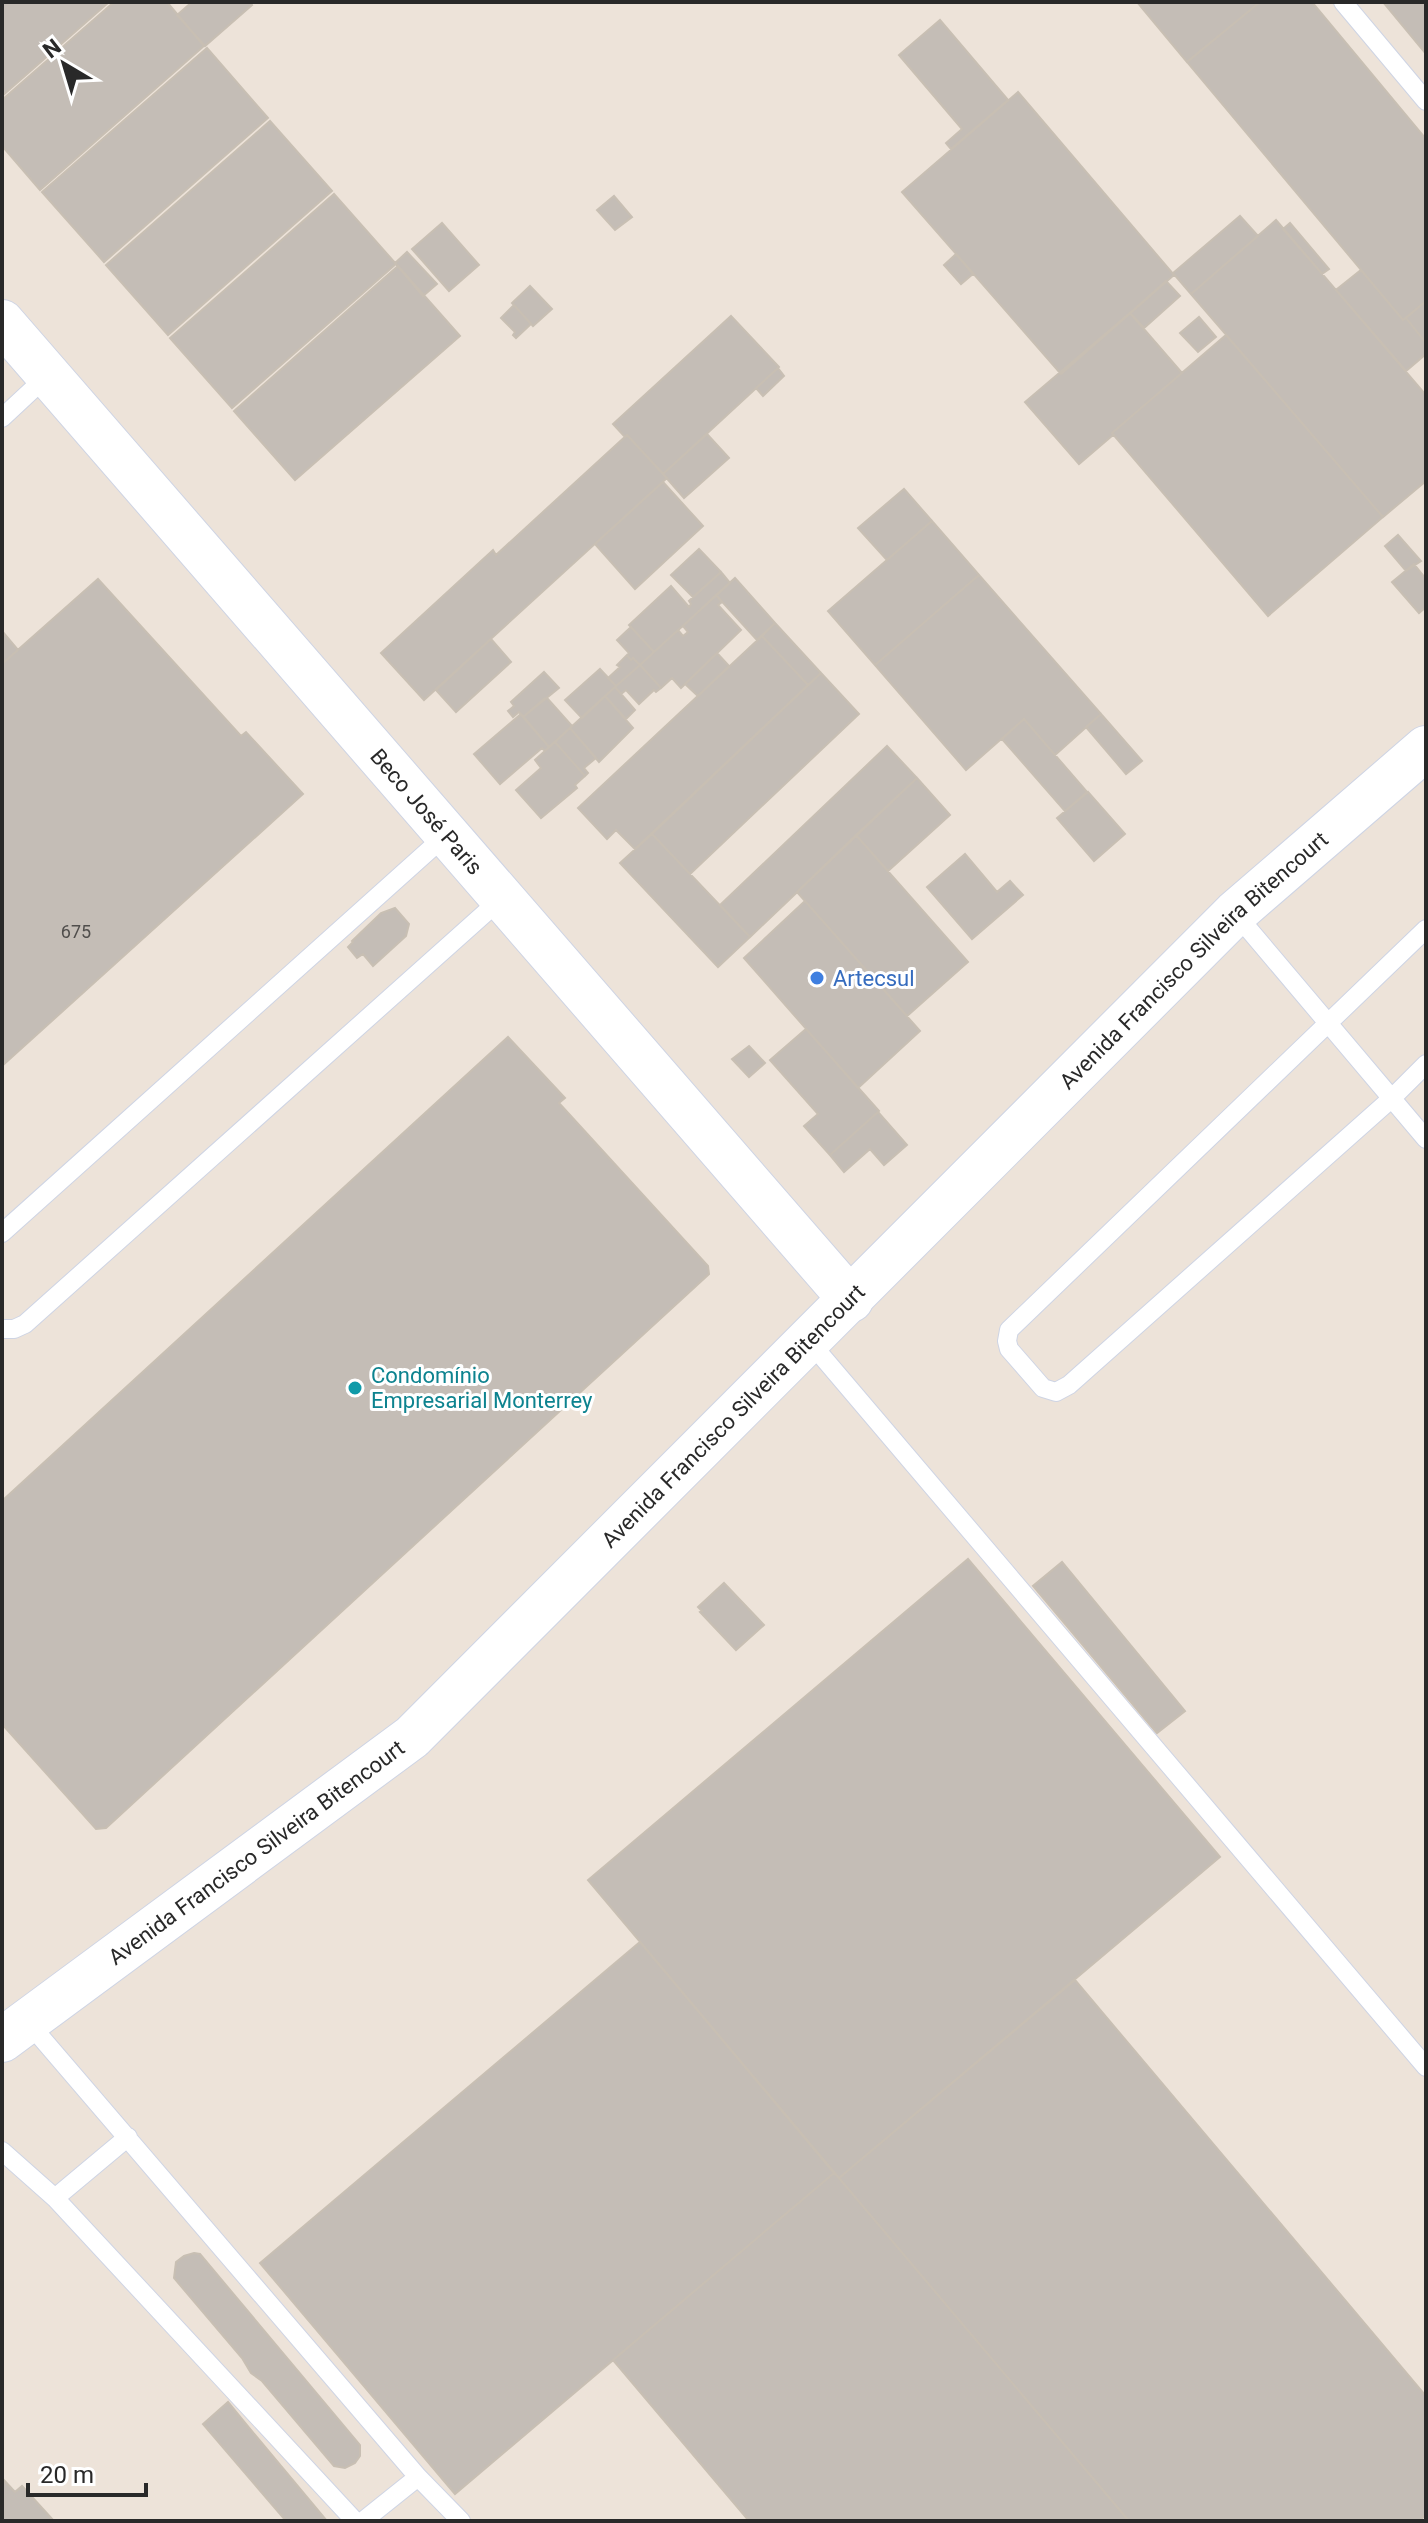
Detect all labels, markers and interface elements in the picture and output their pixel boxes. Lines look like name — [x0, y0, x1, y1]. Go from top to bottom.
north arrow — [24, 24, 104, 104]
text: N — [38, 34, 66, 63]
street label: Beco José Paris — [365, 744, 488, 880]
street label: Avenida Francisco Silveira Bitencourt — [1055, 827, 1333, 1094]
house number: 675 — [61, 921, 91, 942]
place label: Artecsul — [833, 966, 915, 991]
marker: Artecsul — [808, 969, 826, 987]
street label: Avenida Francisco Silveira Bitencourt — [597, 1279, 870, 1553]
place label: Condomínio Empresarial Monterrey — [371, 1363, 593, 1413]
marker: Condomínio Empresarial Monterrey — [346, 1379, 364, 1397]
street label: Avenida Francisco Silveira Bitencourt — [104, 1735, 409, 1970]
scale bar — [28, 2447, 146, 2497]
text: 20 m — [40, 2461, 94, 2489]

